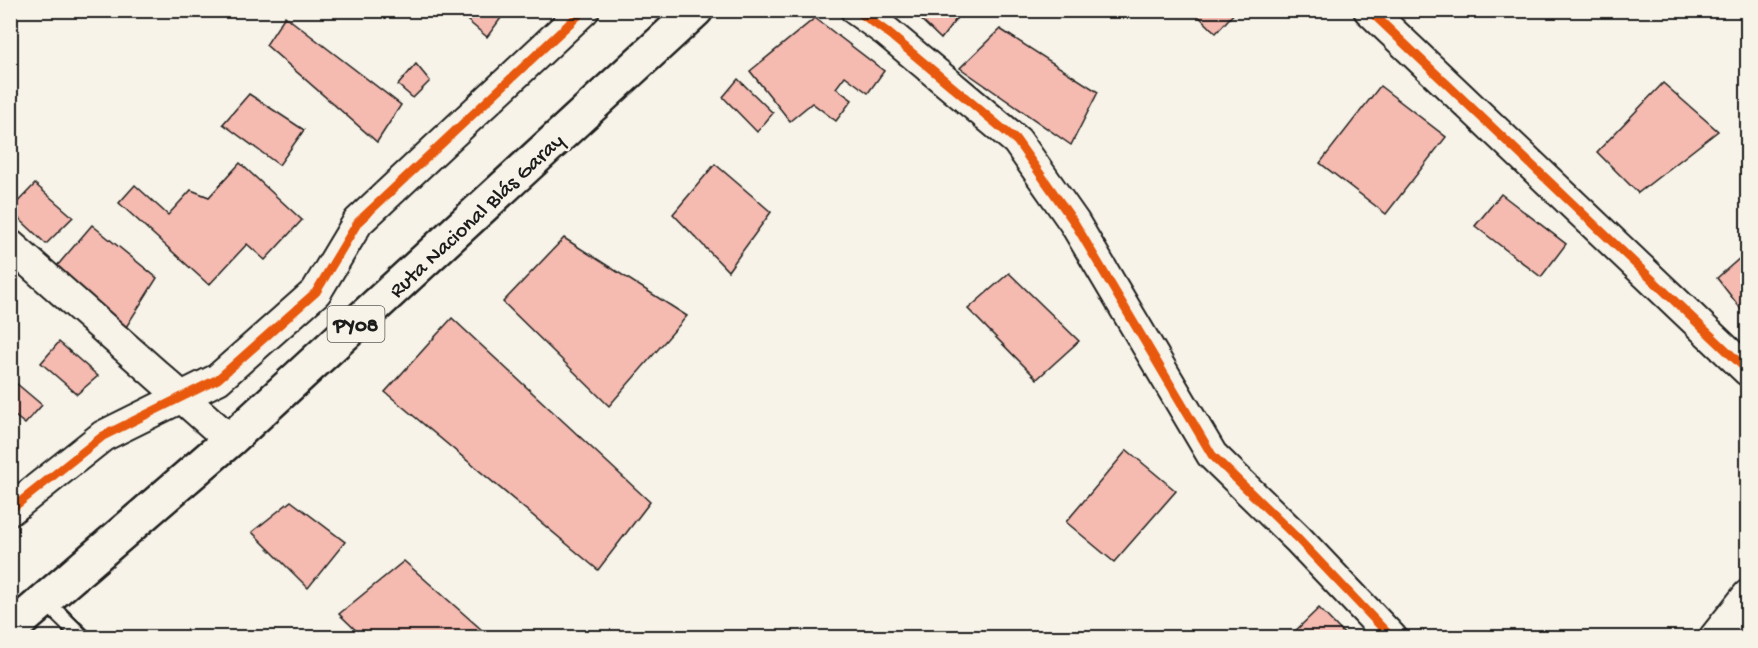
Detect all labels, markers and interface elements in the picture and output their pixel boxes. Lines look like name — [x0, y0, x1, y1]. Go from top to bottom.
street label: Ruta Nacional Blás Garay — [385, 129, 571, 305]
road number: PY08 — [328, 306, 385, 342]

